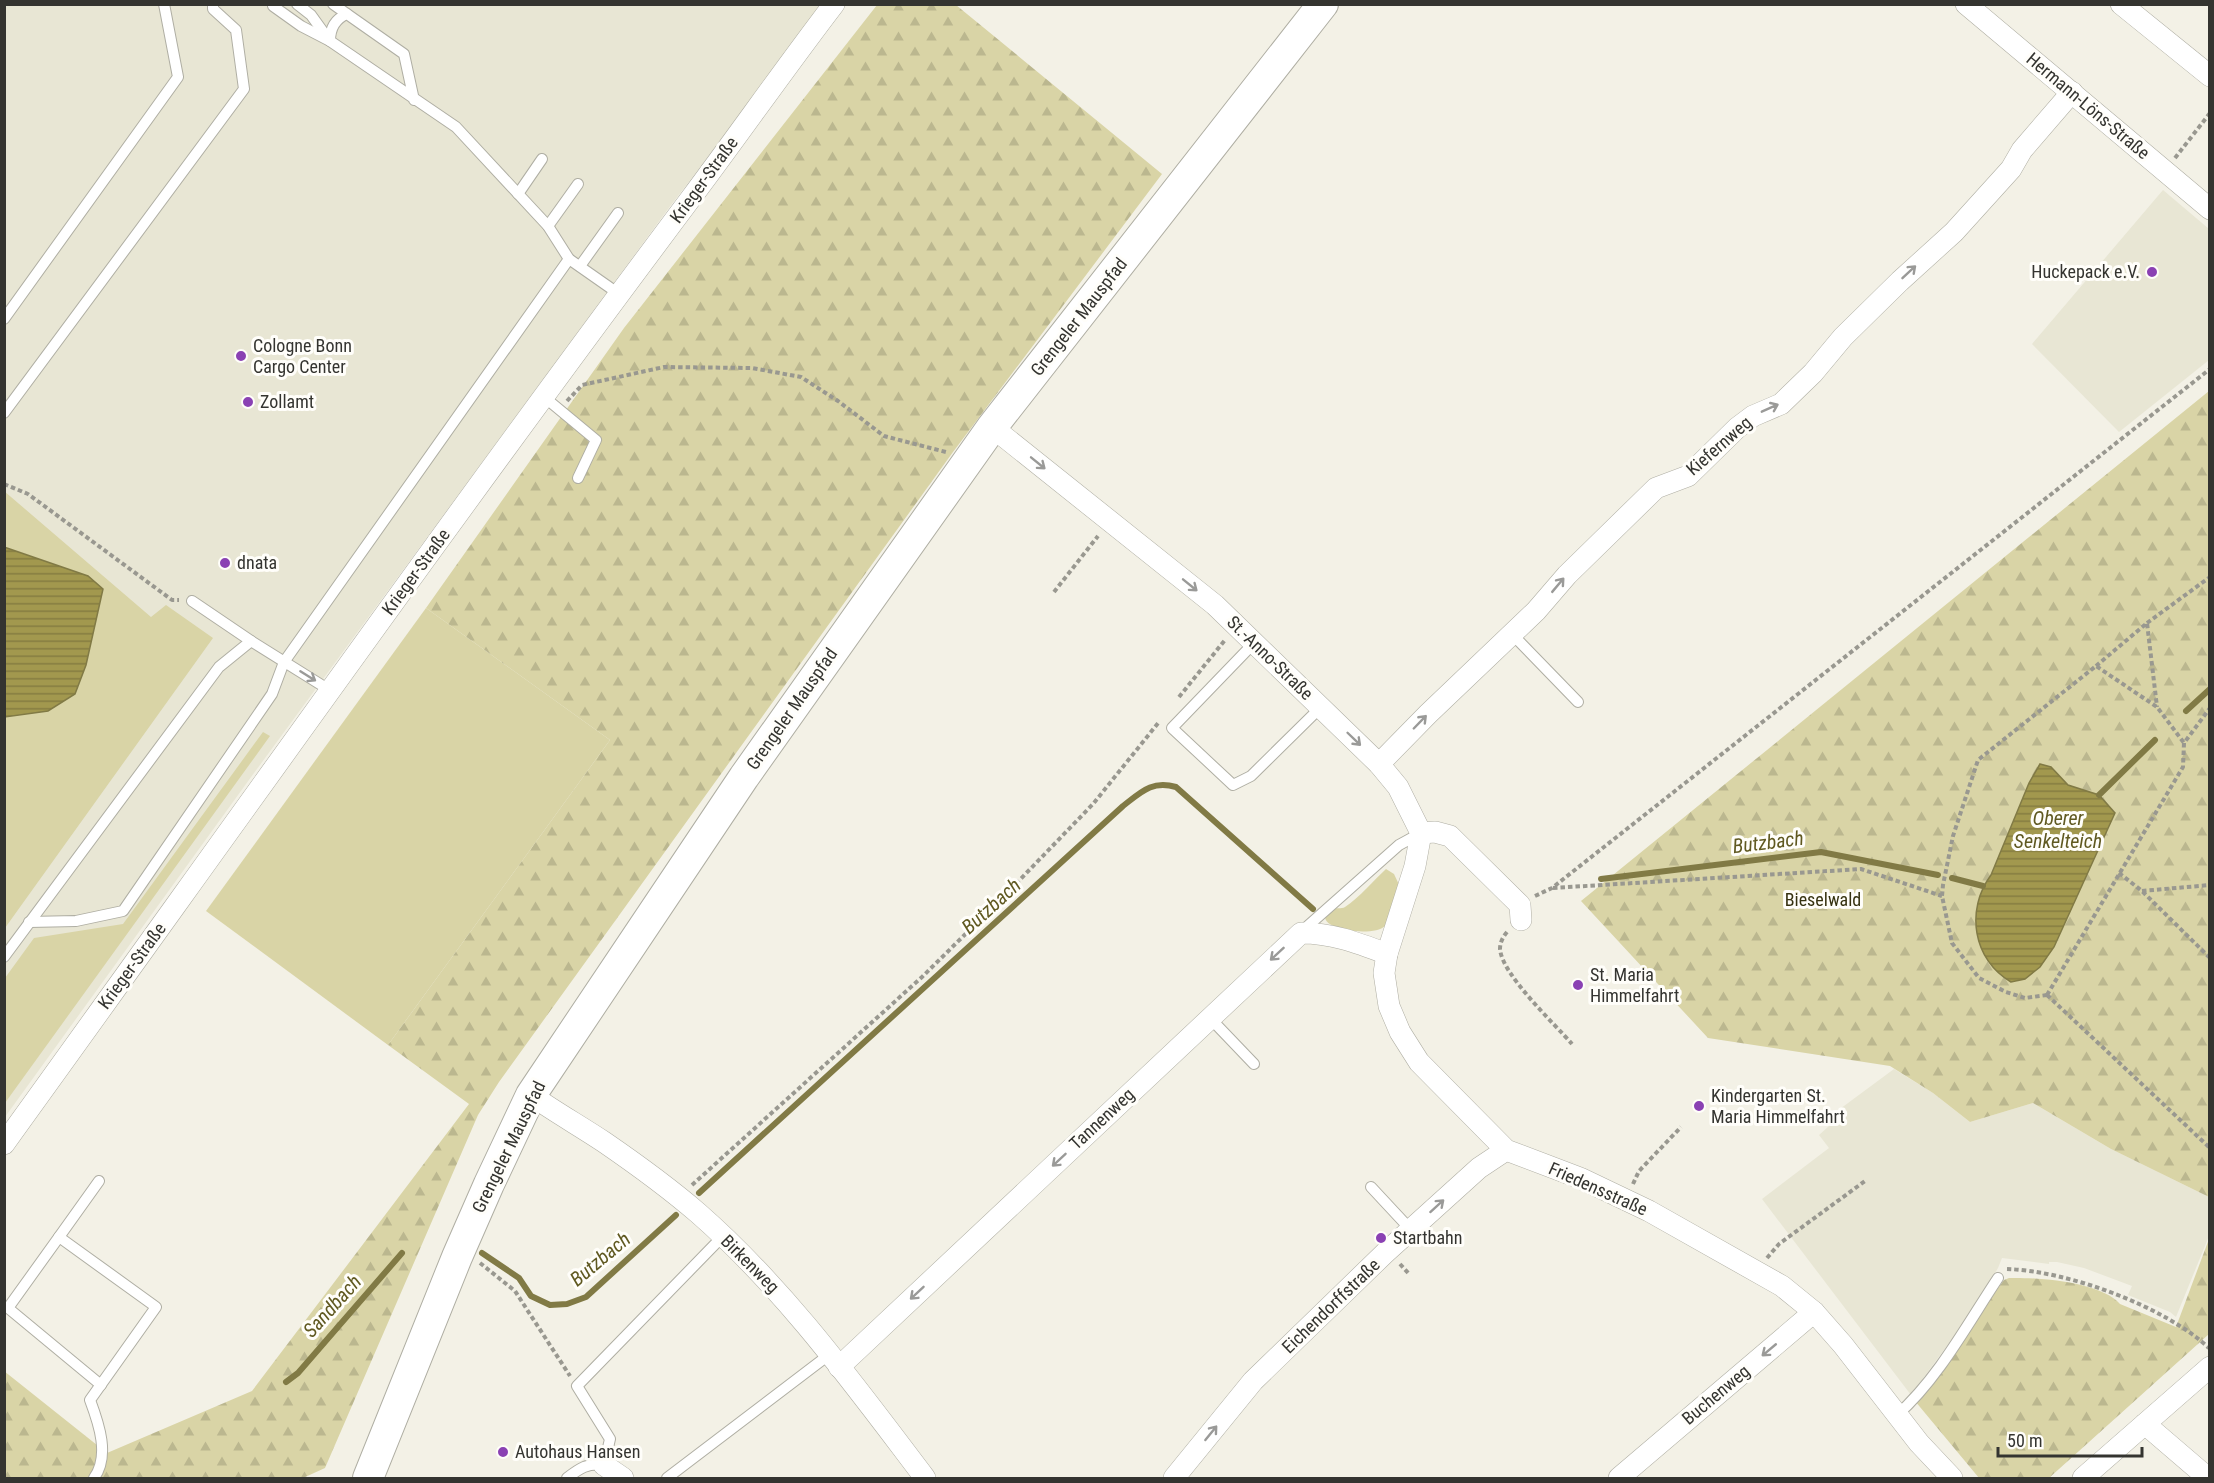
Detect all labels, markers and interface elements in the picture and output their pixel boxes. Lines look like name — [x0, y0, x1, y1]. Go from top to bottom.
street label: Hermann-Löns-Straße — [2022, 48, 2154, 163]
street label: Krieger-Straße — [665, 133, 742, 227]
street label: Grengeler Mauspfad — [1026, 254, 1131, 380]
place label: Huckepack e.V. — [2031, 261, 2140, 282]
marker: Huckepack e.V. — [2145, 265, 2159, 279]
one-way arrow — [1901, 266, 1916, 280]
place label: Cologne Bonn Cargo Center — [253, 335, 352, 377]
marker: Cologne Bonn Cargo Center — [234, 349, 248, 363]
place label: Zollamt — [260, 391, 314, 412]
marker: Zollamt — [241, 395, 255, 409]
one-way arrow — [1761, 402, 1779, 414]
street label: Kiefernweg — [1682, 412, 1756, 480]
one-way arrow — [1030, 457, 1046, 470]
street label: Krieger-Straße — [377, 525, 454, 619]
place label: dnata — [237, 552, 277, 573]
marker: dnata — [218, 556, 232, 570]
one-way arrow — [1552, 577, 1565, 593]
one-way arrow — [1182, 579, 1198, 592]
street label: St.-Anno-Straße — [1223, 611, 1318, 704]
street label: Grengeler Mauspfad — [742, 644, 841, 774]
one-way arrow — [299, 670, 316, 682]
one-way arrow — [1413, 714, 1427, 729]
one-way arrow — [1346, 732, 1361, 747]
water label: Oberer Senkelteich — [2014, 806, 2102, 853]
water label: Butzbach — [1731, 826, 1805, 858]
water label: Butzbach — [956, 873, 1026, 939]
park label: Bieselwald — [1785, 889, 1861, 910]
street label: Krieger-Straße — [93, 919, 170, 1013]
one-way arrow — [1270, 947, 1285, 961]
place label: St. Maria Himmelfahrt — [1590, 964, 1679, 1006]
marker: St. Maria Himmelfahrt — [1571, 978, 1585, 992]
street label: Grengeler Mauspfad — [468, 1078, 550, 1216]
street label: Tannenweg — [1065, 1083, 1138, 1154]
place label: Kindergarten St. Maria Himmelfahrt — [1711, 1085, 1845, 1127]
marker: Kindergarten St. Maria Himmelfahrt — [1692, 1099, 1706, 1113]
one-way arrow — [1051, 1153, 1066, 1167]
street label: Friedensstraße — [1546, 1157, 1651, 1220]
one-way arrow — [1429, 1199, 1444, 1213]
water label: Butzbach — [565, 1227, 635, 1291]
place label: Startbahn — [1393, 1227, 1462, 1248]
street label: Birkenweg — [717, 1230, 784, 1297]
marker: Startbahn — [1374, 1231, 1388, 1245]
street label: Eichendorffstraße — [1278, 1254, 1384, 1357]
water label: Sandbach — [298, 1270, 366, 1342]
one-way arrow — [909, 1286, 924, 1301]
one-way arrow — [1762, 1343, 1777, 1357]
street label: Buchenweg — [1678, 1360, 1754, 1429]
scale bar — [1998, 1420, 2142, 1458]
one-way arrow — [1204, 1426, 1218, 1441]
text: 50 m — [2007, 1430, 2042, 1451]
place label: Autohaus Hansen — [515, 1441, 640, 1462]
marker: Autohaus Hansen — [496, 1445, 510, 1459]

